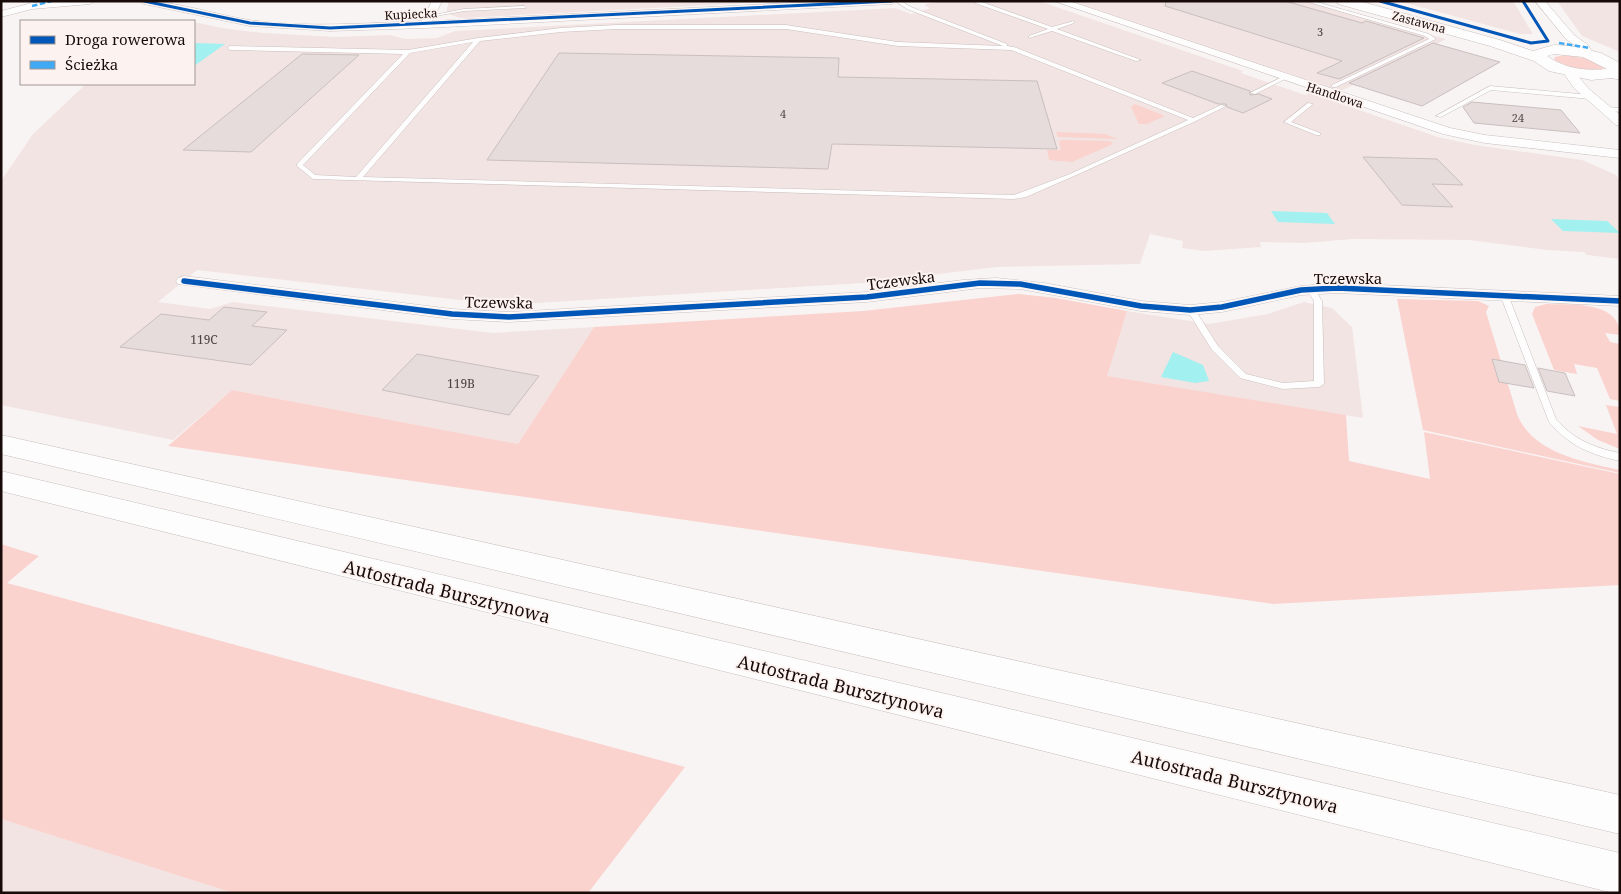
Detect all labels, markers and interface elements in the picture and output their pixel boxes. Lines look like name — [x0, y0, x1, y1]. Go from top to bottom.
street label: Kupiecka — [384, 4, 438, 24]
street label: Zastawna — [1390, 7, 1448, 37]
legend — [20, 20, 195, 85]
house number: 3 — [1317, 24, 1323, 39]
text: Droga rowerowa — [65, 29, 186, 49]
text: Ścieżka — [65, 54, 118, 74]
street label: Handlowa — [1304, 78, 1366, 112]
house number: 4 — [780, 106, 786, 121]
house number: 24 — [1512, 110, 1524, 125]
street label: Tczewska — [866, 266, 936, 294]
street label: Tczewska — [1314, 268, 1382, 288]
street label: Tczewska — [465, 291, 533, 313]
house number: 119C — [190, 331, 218, 348]
house number: 119B — [447, 375, 475, 392]
street label: Autostrada Bursztynowa — [341, 554, 553, 628]
street label: Autostrada Bursztynowa — [735, 649, 947, 723]
street label: Autostrada Bursztynowa — [1129, 744, 1341, 818]

